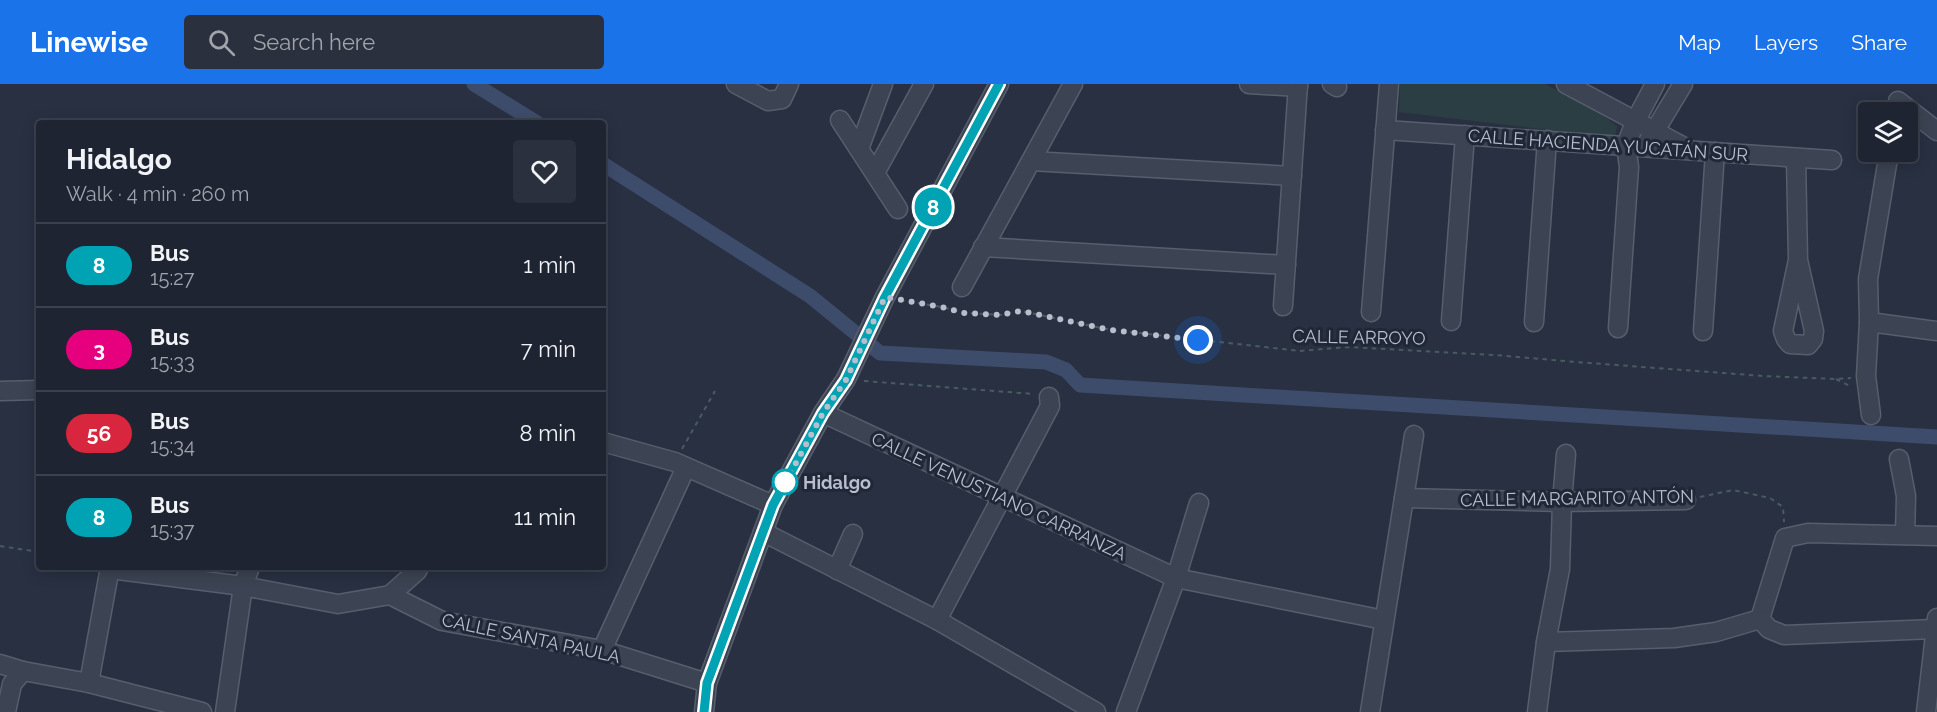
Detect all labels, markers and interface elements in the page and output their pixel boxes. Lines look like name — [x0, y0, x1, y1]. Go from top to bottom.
search box — [184, 15, 604, 69]
text: Linewise — [30, 26, 148, 59]
icon: search — [205, 26, 238, 59]
text: Search here — [253, 29, 375, 55]
text: Map — [1678, 30, 1721, 55]
text: Layers — [1754, 30, 1818, 55]
text: Share — [1851, 30, 1907, 55]
map controls — [1858, 102, 1918, 162]
button: layers — [1858, 102, 1918, 162]
street label: CALLE HACIENDA YUCATÁN SUR — [1467, 124, 1749, 165]
button: heart — [513, 140, 576, 203]
text: Hidalgo — [66, 143, 172, 176]
text: Walk · 4 min · 260 m — [66, 182, 249, 206]
line badge: 8 — [914, 188, 952, 226]
text: 8 — [927, 195, 939, 220]
text: Bus — [150, 240, 189, 266]
text: 1 min — [523, 252, 576, 278]
text: 8 — [93, 253, 105, 278]
text: 15:27 — [150, 266, 194, 290]
text: Bus — [150, 324, 189, 350]
your location — [1183, 325, 1213, 355]
street label: CALLE ARROYO — [1292, 325, 1426, 349]
text: 7 min — [521, 336, 576, 362]
text: 3 — [93, 337, 105, 362]
text: 15:33 — [150, 350, 195, 374]
text: Bus — [150, 408, 189, 434]
text: 8 min — [520, 420, 576, 446]
text: 56 — [87, 421, 111, 446]
street label: CALLE VENUSTIANO CARRANZA — [868, 428, 1130, 564]
text: 15:34 — [150, 434, 195, 458]
marker: Hidalgo — [772, 469, 798, 495]
place label: Hidalgo — [803, 472, 871, 493]
street label: CALLE MARGARITO ANTÓN — [1460, 484, 1694, 511]
text: Bus — [150, 492, 189, 518]
text: 11 min — [514, 504, 576, 530]
text: 8 — [93, 505, 105, 530]
text: 15:37 — [150, 518, 195, 542]
street label: CALLE SANTA PAULA — [440, 609, 622, 667]

